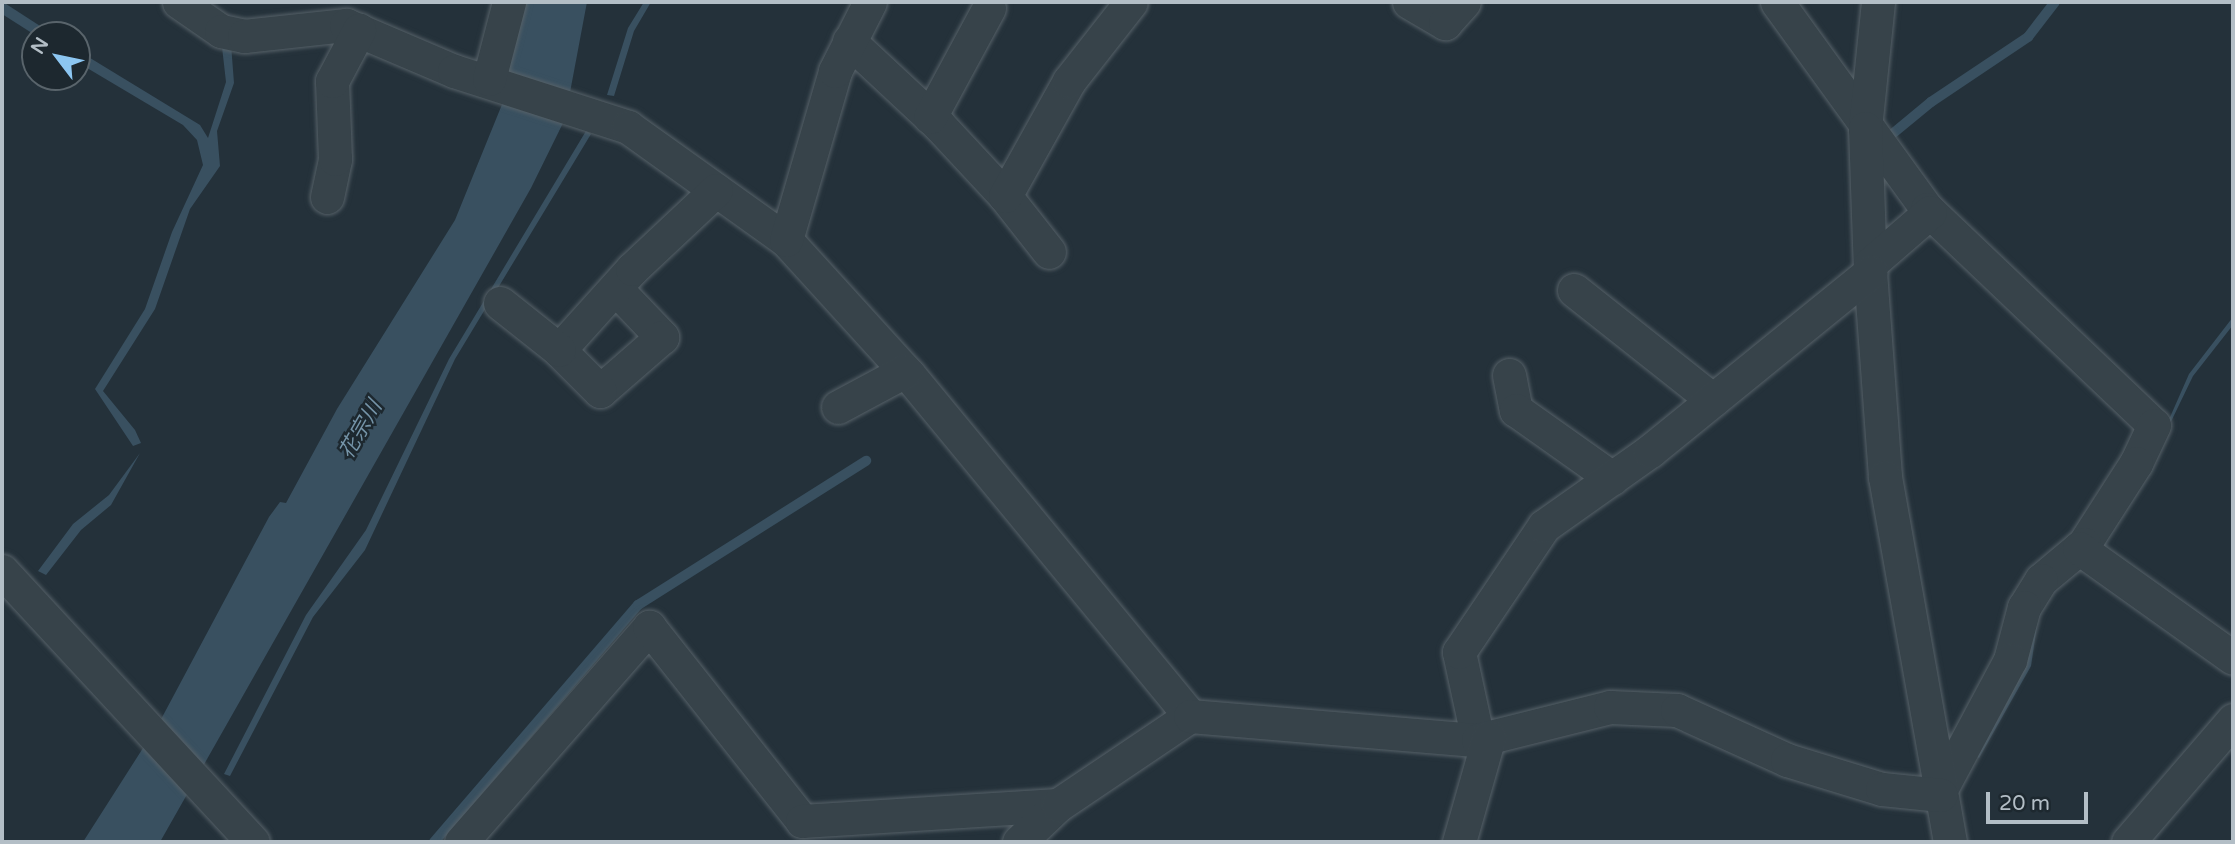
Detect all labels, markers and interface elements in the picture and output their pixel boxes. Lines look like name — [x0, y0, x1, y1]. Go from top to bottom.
north arrow — [21, 21, 91, 91]
text: N — [27, 34, 53, 58]
water label: 花宗川 — [334, 396, 388, 464]
scale bar — [1990, 778, 2092, 822]
text: 20 m — [1999, 791, 2050, 816]

